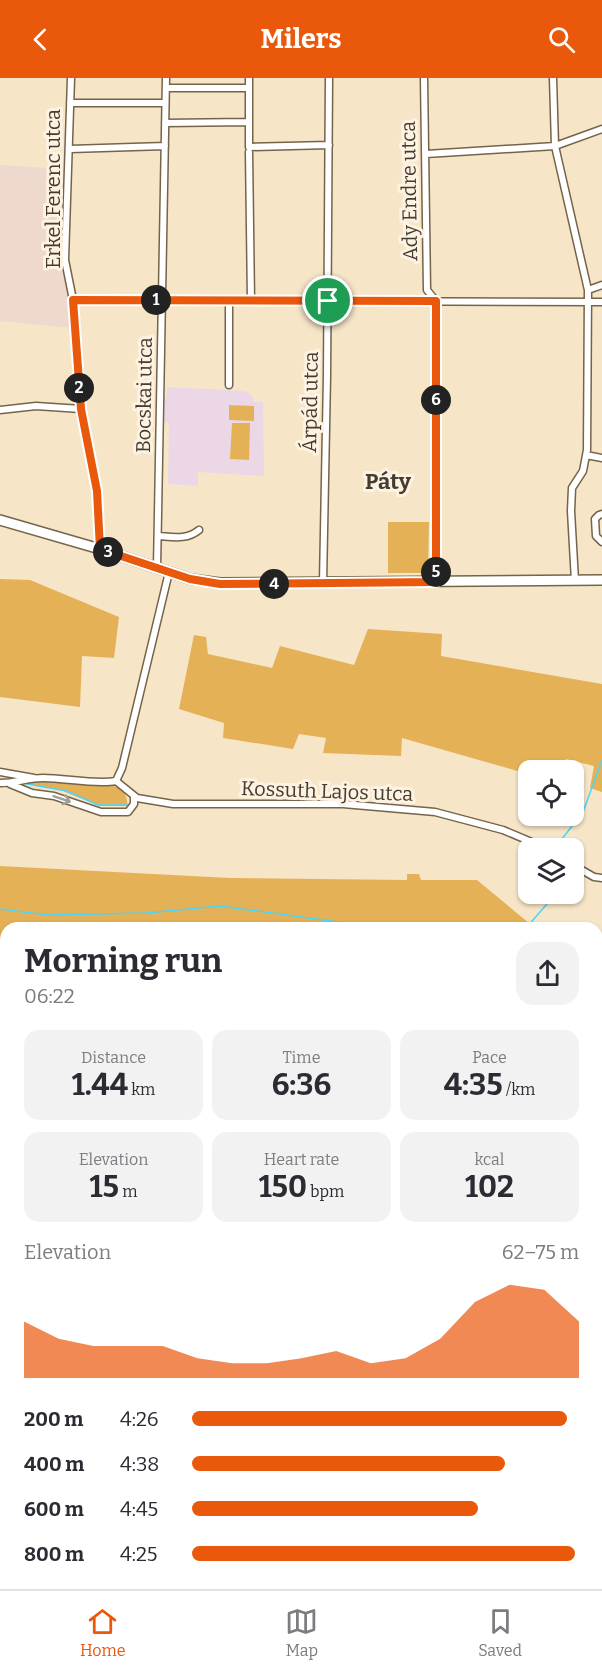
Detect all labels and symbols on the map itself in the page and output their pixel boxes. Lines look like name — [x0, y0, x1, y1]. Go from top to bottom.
street label: Erkel Ferenc utca — [41, 109, 65, 269]
street label: Ady Endre utca — [396, 121, 422, 261]
pin — [302, 275, 353, 326]
pin: 1 — [141, 285, 171, 315]
street label: Bocskai utca — [131, 337, 157, 453]
street label: Árpád utca — [297, 351, 323, 453]
pin: 2 — [64, 373, 94, 403]
pin: 6 — [421, 385, 451, 415]
district label: Páty — [365, 468, 412, 495]
pin: 3 — [93, 537, 123, 567]
pin: 5 — [421, 557, 451, 587]
pin: 4 — [259, 569, 289, 599]
street label: Kossuth Lajos utca — [240, 776, 414, 807]
one-way arrow — [53, 795, 71, 806]

